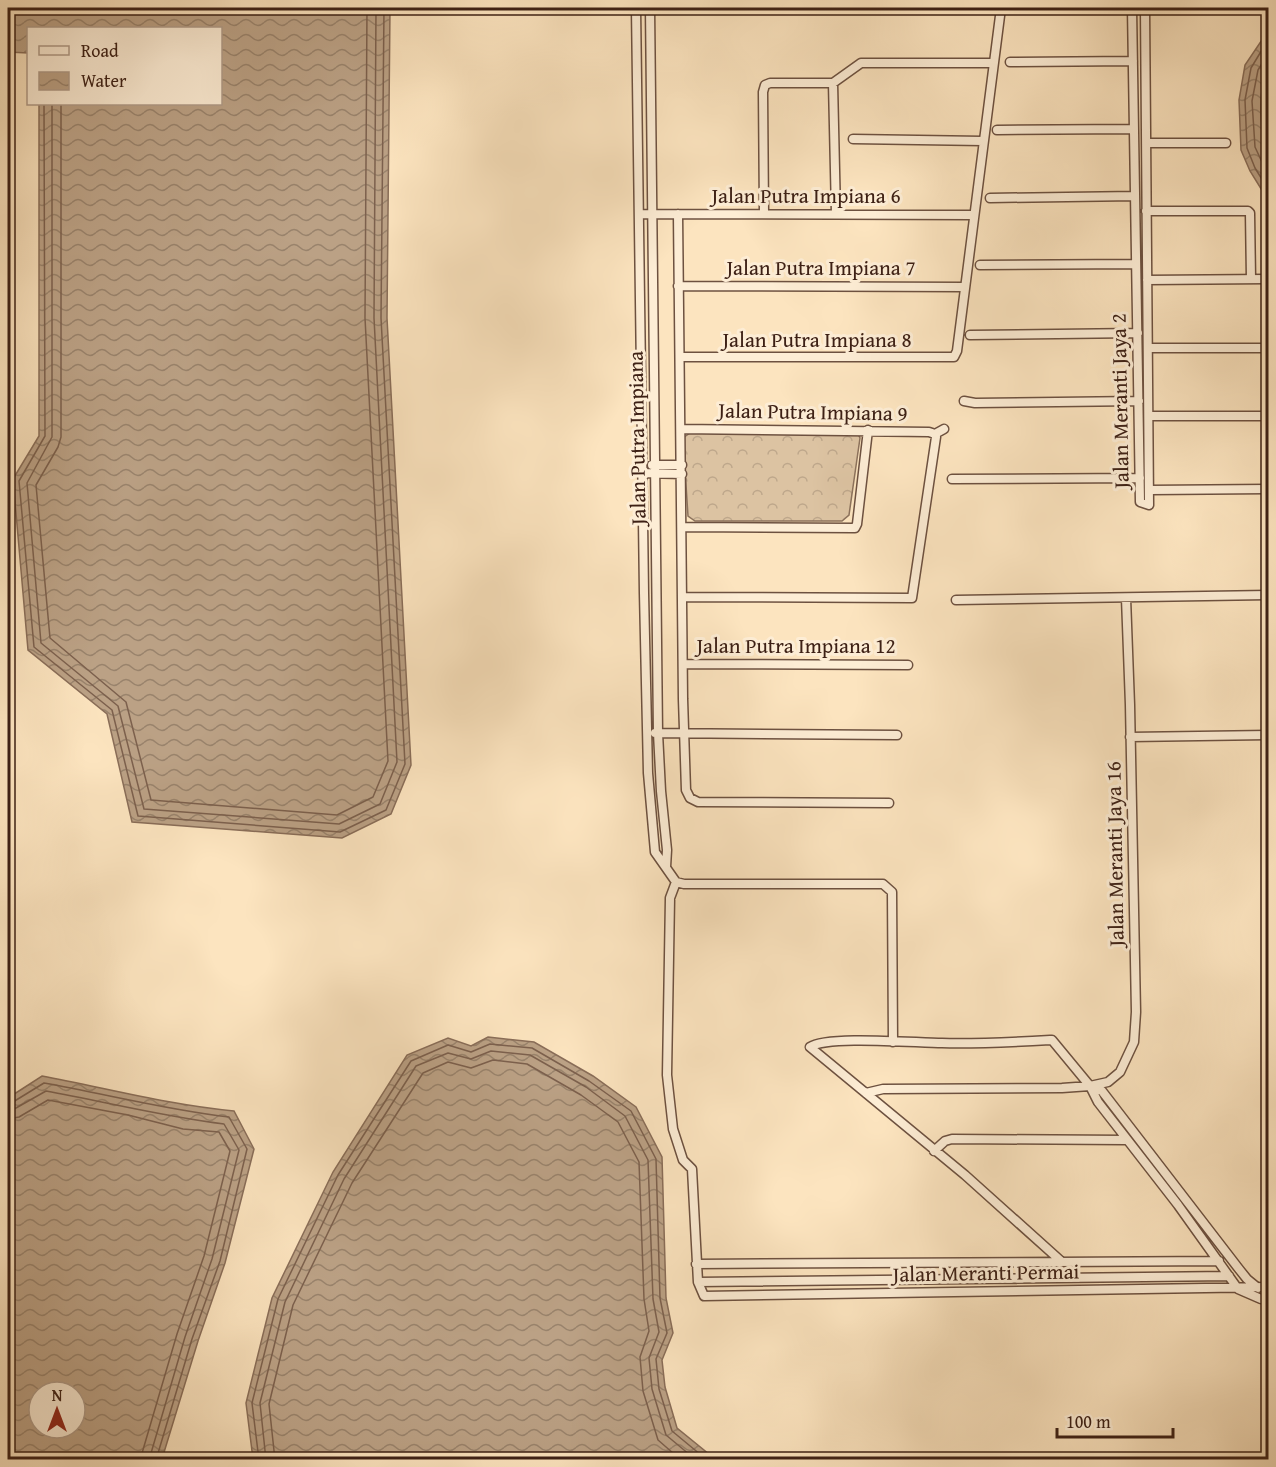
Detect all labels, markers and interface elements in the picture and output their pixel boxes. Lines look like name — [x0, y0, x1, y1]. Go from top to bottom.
legend — [27, 27, 222, 105]
text: Road — [81, 37, 119, 64]
text: Water — [81, 67, 127, 94]
street label: Jalan Putra Impiana 6 — [708, 180, 901, 211]
street label: Jalan Putra Impiana 7 — [723, 252, 916, 283]
street label: Jalan Meranti Jaya 2 — [1102, 313, 1137, 492]
street label: Jalan Putra Impiana 8 — [719, 324, 912, 355]
street label: Jalan Putra Impiana — [619, 351, 654, 528]
street label: Jalan Putra Impiana 9 — [715, 394, 908, 429]
street label: Jalan Putra Impiana 12 — [693, 630, 896, 661]
street label: Jalan Meranti Jaya 16 — [1097, 761, 1132, 950]
street label: Jalan Meranti Permai — [889, 1255, 1080, 1290]
north arrow — [27, 1380, 87, 1440]
text: N — [52, 1383, 63, 1407]
scale bar — [1057, 1401, 1172, 1439]
text: 100 m — [1066, 1408, 1111, 1435]

